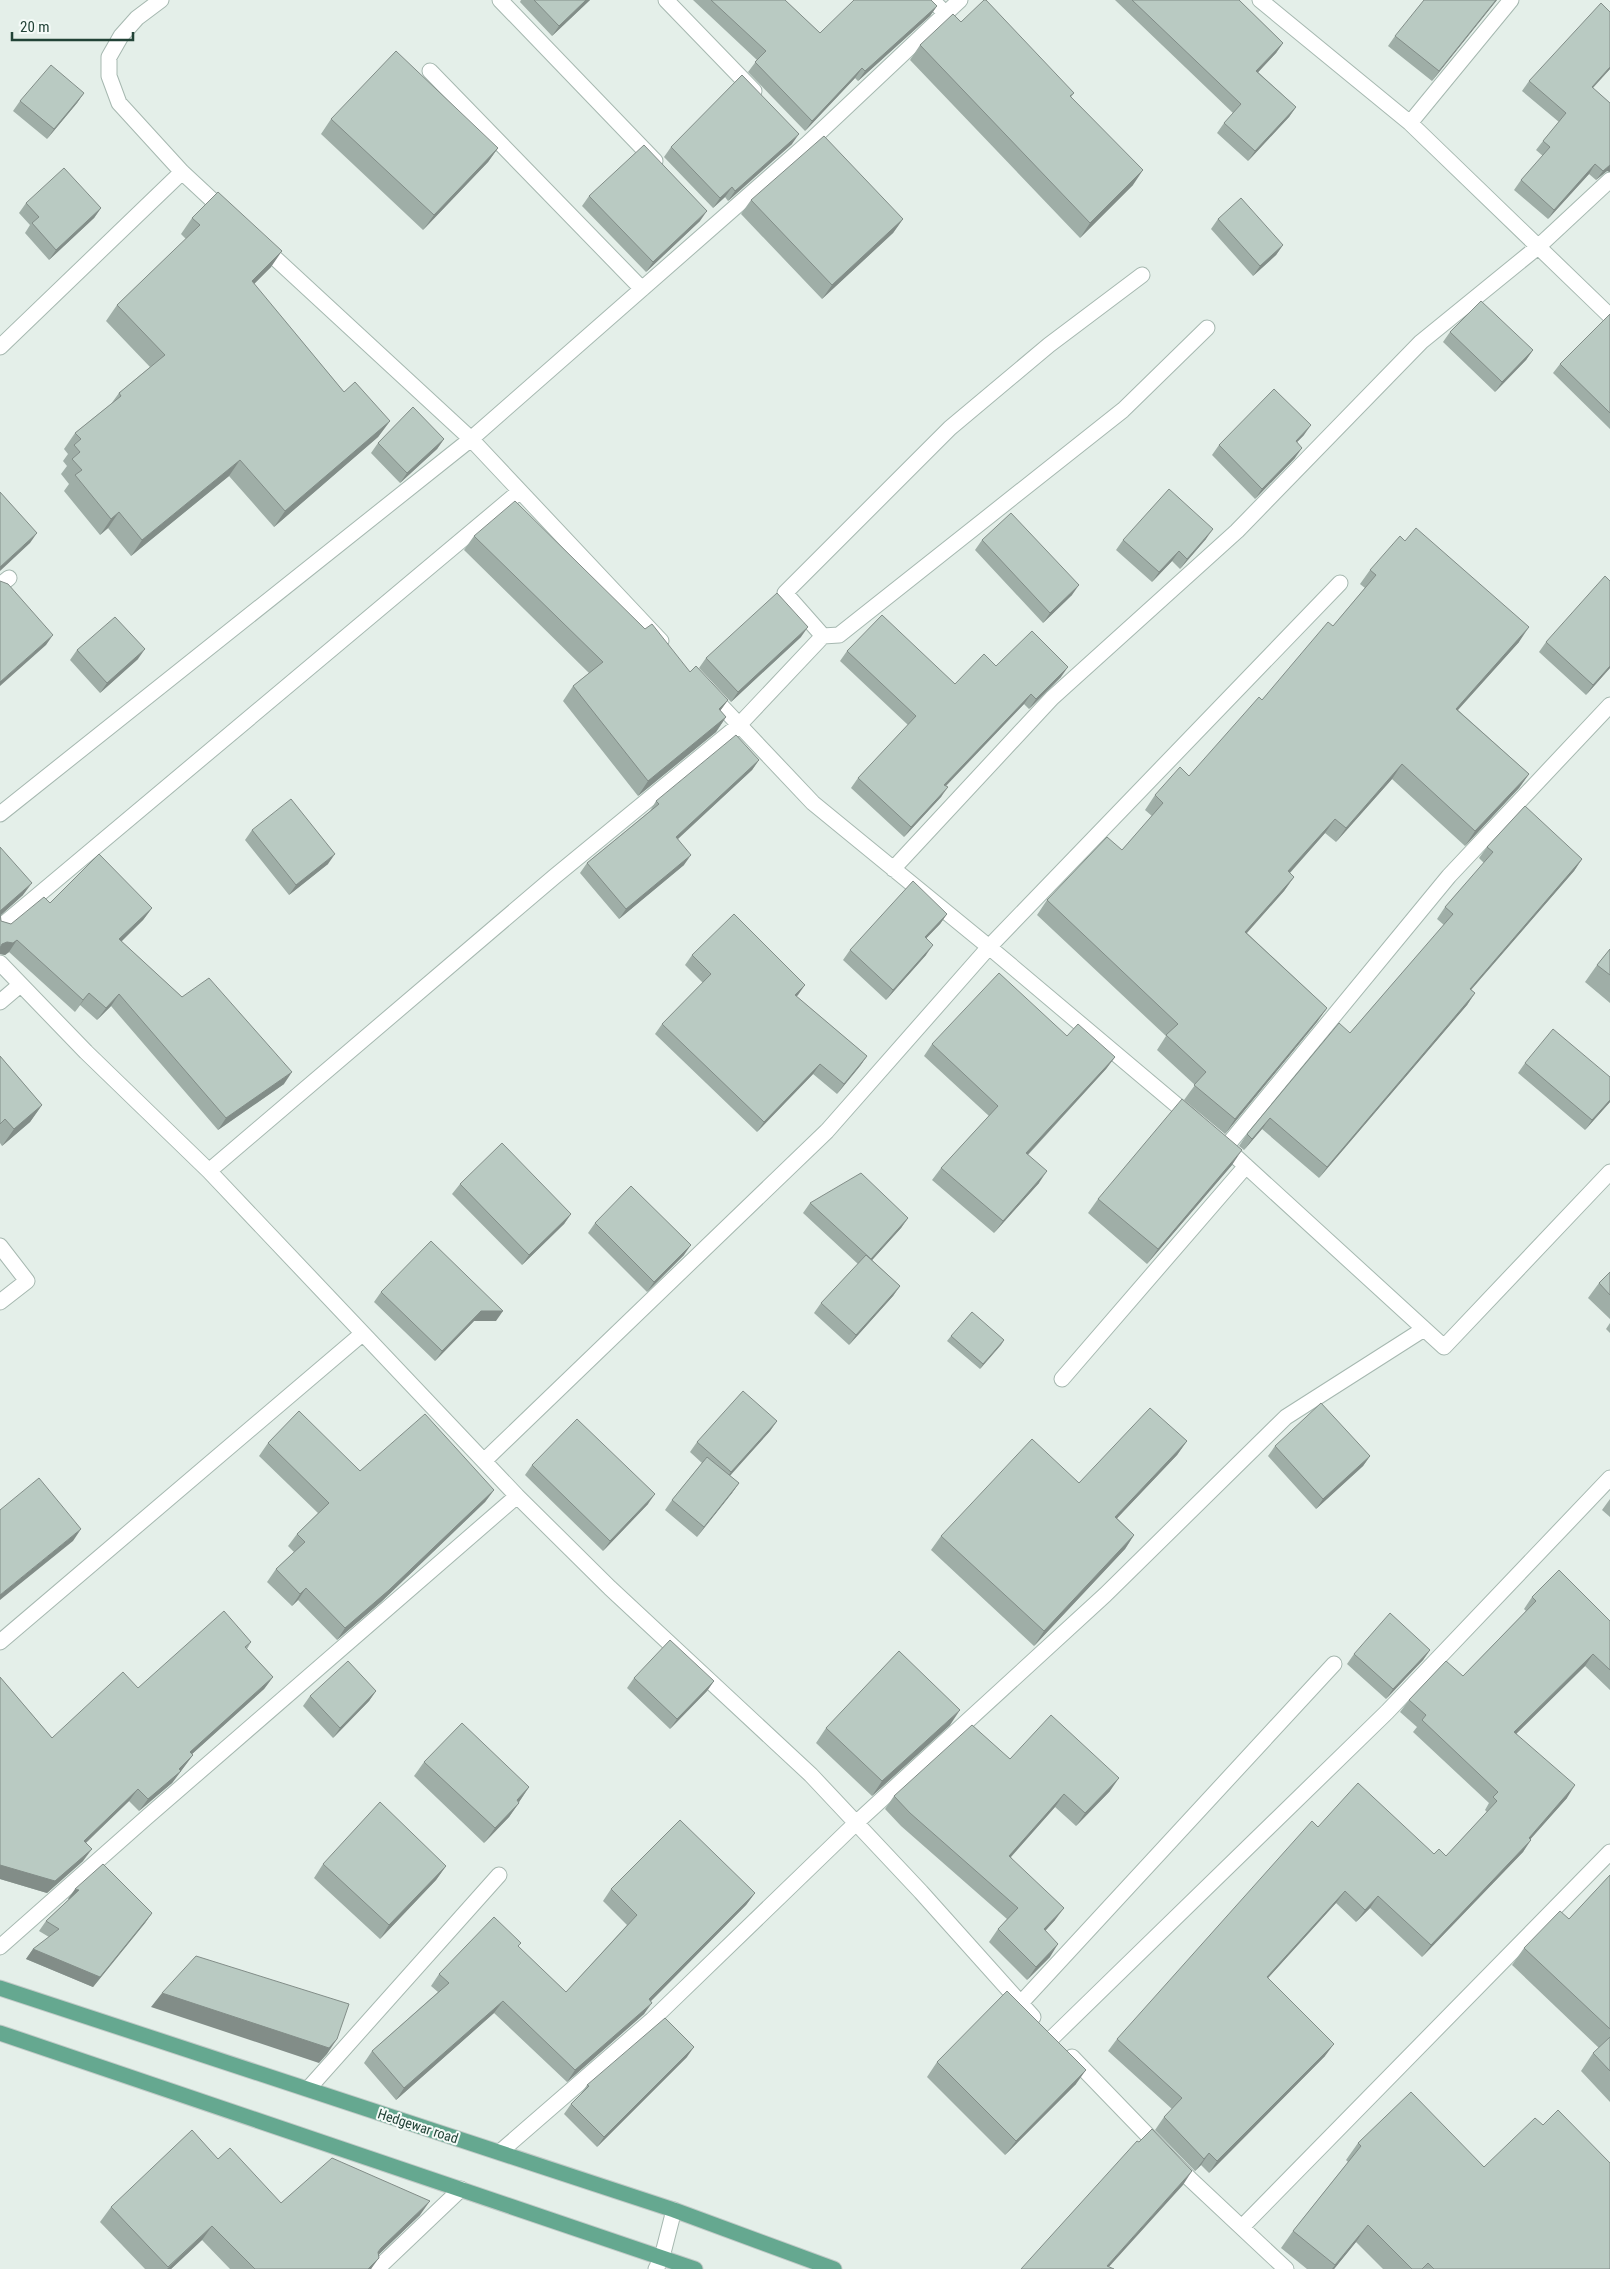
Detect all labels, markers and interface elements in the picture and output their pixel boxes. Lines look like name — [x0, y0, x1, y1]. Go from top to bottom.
scale bar — [12, 10, 134, 42]
text: 20 m — [20, 18, 50, 36]
street label: Hedgewar road — [376, 2105, 460, 2147]

